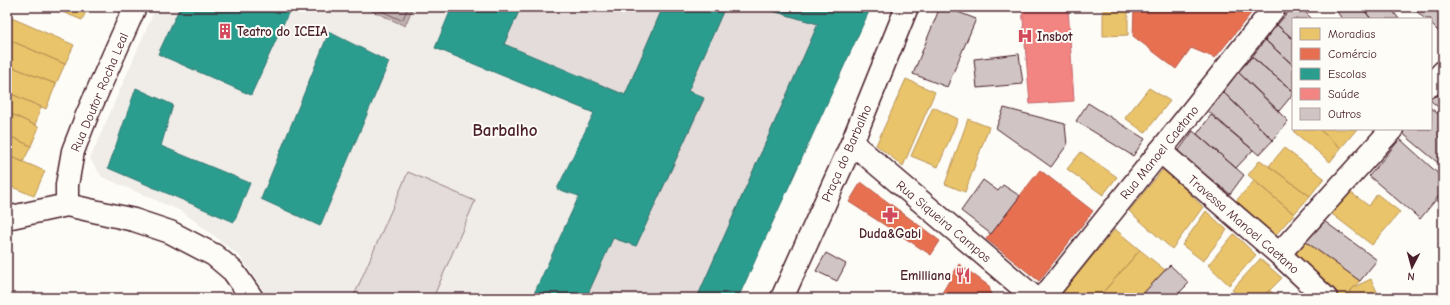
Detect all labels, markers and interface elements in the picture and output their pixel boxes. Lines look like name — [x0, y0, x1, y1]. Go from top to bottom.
legend — [1292, 18, 1432, 130]
building icon: Teatro do ICEIA — [216, 22, 234, 40]
place label: Teatro do ICEIA — [237, 24, 328, 39]
hospital icon: Insbot — [1016, 27, 1034, 45]
text: Moradias — [1328, 27, 1375, 41]
place label: Insbot — [1037, 29, 1073, 44]
street label: Rua Doutor Rocha Leal — [68, 30, 131, 154]
text: Comércio — [1328, 47, 1377, 61]
text: Escolas — [1328, 67, 1366, 81]
text: Saúde — [1328, 87, 1359, 101]
street label: Praça do Barbalho — [818, 102, 875, 204]
street label: Rua Manoel Caetano — [1117, 102, 1202, 202]
text: Outros — [1328, 107, 1361, 121]
district label: Barbalho — [472, 121, 538, 140]
street label: Travessa Manoel Caetano — [1185, 172, 1302, 277]
street label: Rua Siqueira Campos — [893, 177, 994, 265]
pharmacy icon: Duda&Gabi — [881, 206, 899, 224]
place label: Duda&Gabi — [859, 226, 921, 241]
north arrow — [1392, 247, 1432, 287]
restaurant icon: Emilliana — [954, 266, 972, 284]
place label: Emilliana — [900, 268, 951, 283]
text: N — [1407, 270, 1415, 283]

